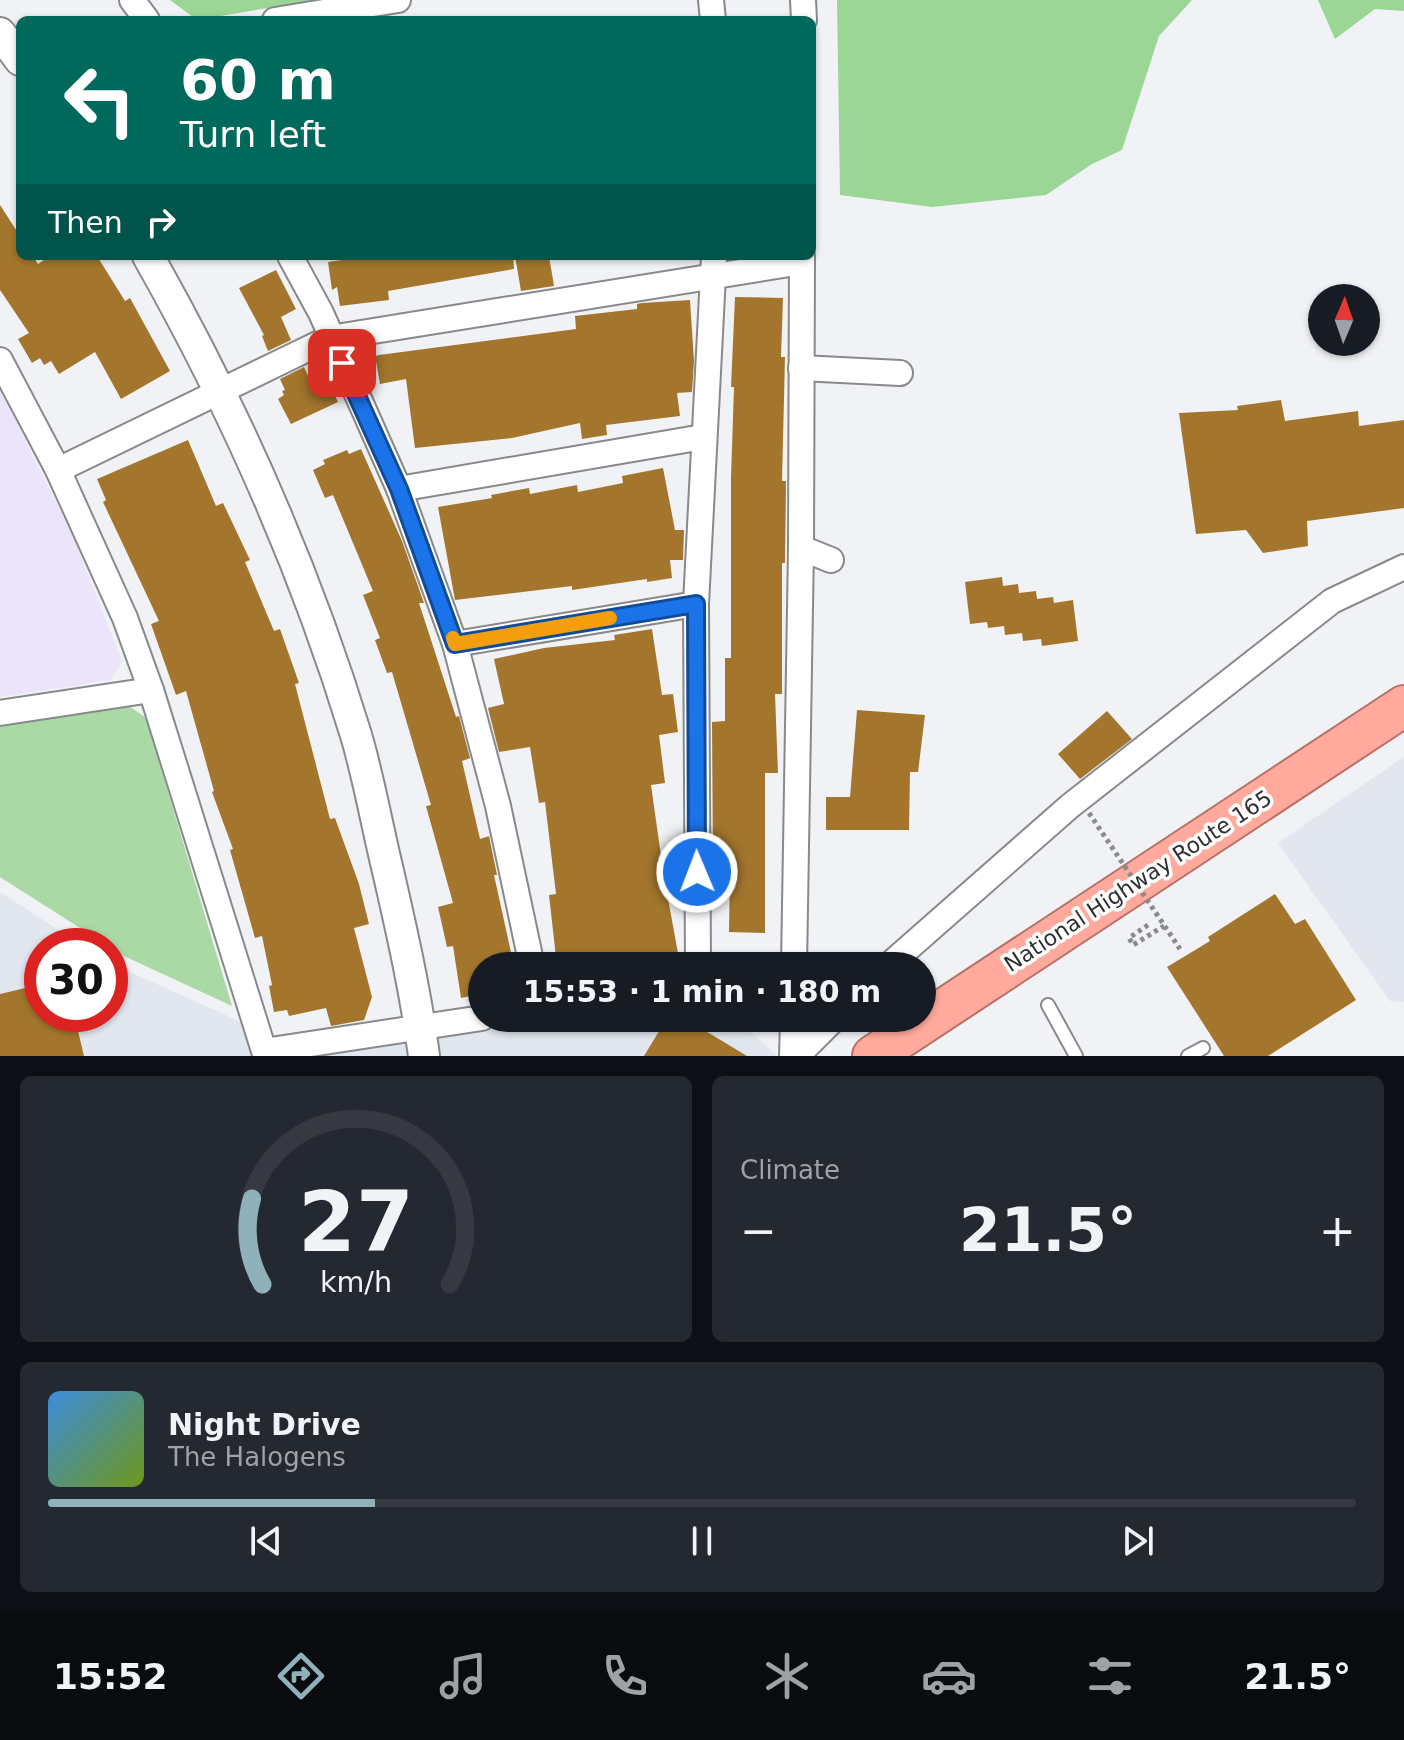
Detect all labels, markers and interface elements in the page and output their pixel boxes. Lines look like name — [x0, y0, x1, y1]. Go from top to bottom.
text: 60 m — [180, 47, 336, 112]
icon: left — [48, 48, 152, 152]
text: Turn left — [180, 114, 326, 155]
icon: right — [139, 200, 183, 244]
text: Then — [48, 205, 123, 240]
north arrow — [1308, 284, 1380, 356]
map controls — [1308, 284, 1380, 356]
pin — [308, 329, 376, 397]
icon: arrive — [320, 341, 364, 385]
street label: National Highway Route 165 — [1000, 785, 1276, 977]
position arrow — [655, 830, 739, 914]
speed limit sign: 30 — [24, 928, 128, 1032]
text: 15:53 · 1 min · 180 m — [523, 974, 881, 1009]
text: Climate — [740, 1155, 840, 1185]
text: 27 — [298, 1174, 414, 1271]
text: 21.5° — [959, 1195, 1137, 1265]
text: − — [740, 1205, 777, 1256]
text: + — [1319, 1205, 1356, 1256]
text: km/h — [320, 1265, 392, 1299]
text: Night Drive — [168, 1407, 361, 1442]
text: The Halogens — [168, 1442, 346, 1472]
icon: previous — [244, 1519, 288, 1563]
icon: pause — [680, 1519, 724, 1563]
icon: next — [1116, 1519, 1160, 1563]
icon: directions — [273, 1648, 329, 1704]
icon: music — [435, 1648, 491, 1704]
icon: phone — [597, 1648, 653, 1704]
icon: climate — [759, 1648, 815, 1704]
icon: car — [921, 1648, 977, 1704]
icon: filters — [1082, 1648, 1138, 1704]
text: 15:52 — [53, 1656, 168, 1697]
text: 21.5° — [1244, 1656, 1351, 1697]

